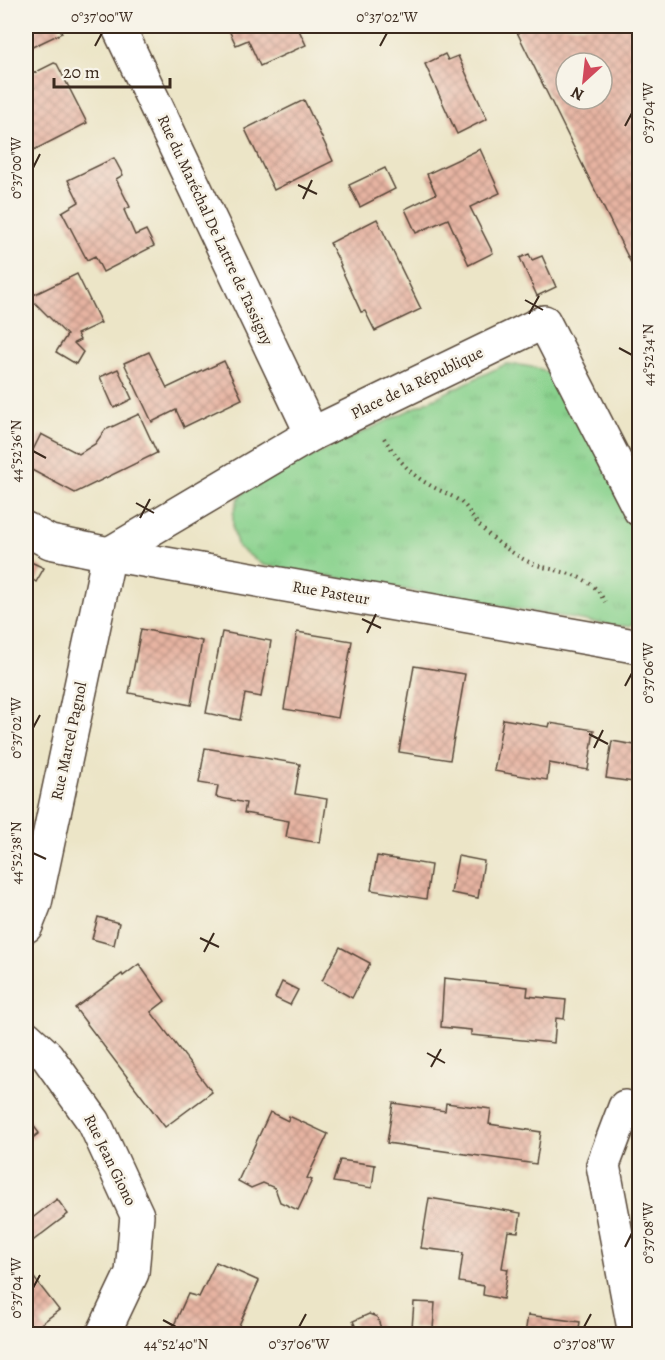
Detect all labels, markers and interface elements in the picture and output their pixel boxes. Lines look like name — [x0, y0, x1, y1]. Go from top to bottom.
text: 0°37'00"W — [71, 7, 133, 27]
text: 0°37'02"W — [356, 7, 418, 27]
scale bar — [54, 51, 170, 89]
north arrow — [554, 51, 614, 111]
text: 20 m — [63, 60, 100, 84]
text: N — [567, 81, 588, 106]
text: 0°37'04"W — [638, 83, 658, 143]
street label: Rue du Maréchal De Lattre de Tassigny — [152, 111, 279, 350]
text: 0°37'00"W — [6, 137, 26, 199]
text: 44°52'34"N — [638, 323, 658, 386]
street label: Place de la République — [347, 341, 487, 425]
text: 44°52'36"N — [6, 419, 26, 482]
street label: Rue Pasteur — [291, 575, 371, 611]
text: 0°37'06"W — [638, 642, 658, 704]
street label: Rue Marcel Pagnol — [46, 680, 92, 802]
text: 0°37'02"W — [6, 697, 26, 759]
text: 44°52'38"N — [6, 821, 26, 885]
street label: Rue Jean Giono — [78, 1111, 142, 1209]
text: 0°37'08"W — [638, 1202, 658, 1264]
text: 0°37'04"W — [6, 1258, 26, 1318]
text: 44°52'40"N — [144, 1334, 208, 1354]
text: 0°37'06"W — [268, 1334, 330, 1354]
text: 0°37'08"W — [553, 1334, 615, 1354]

